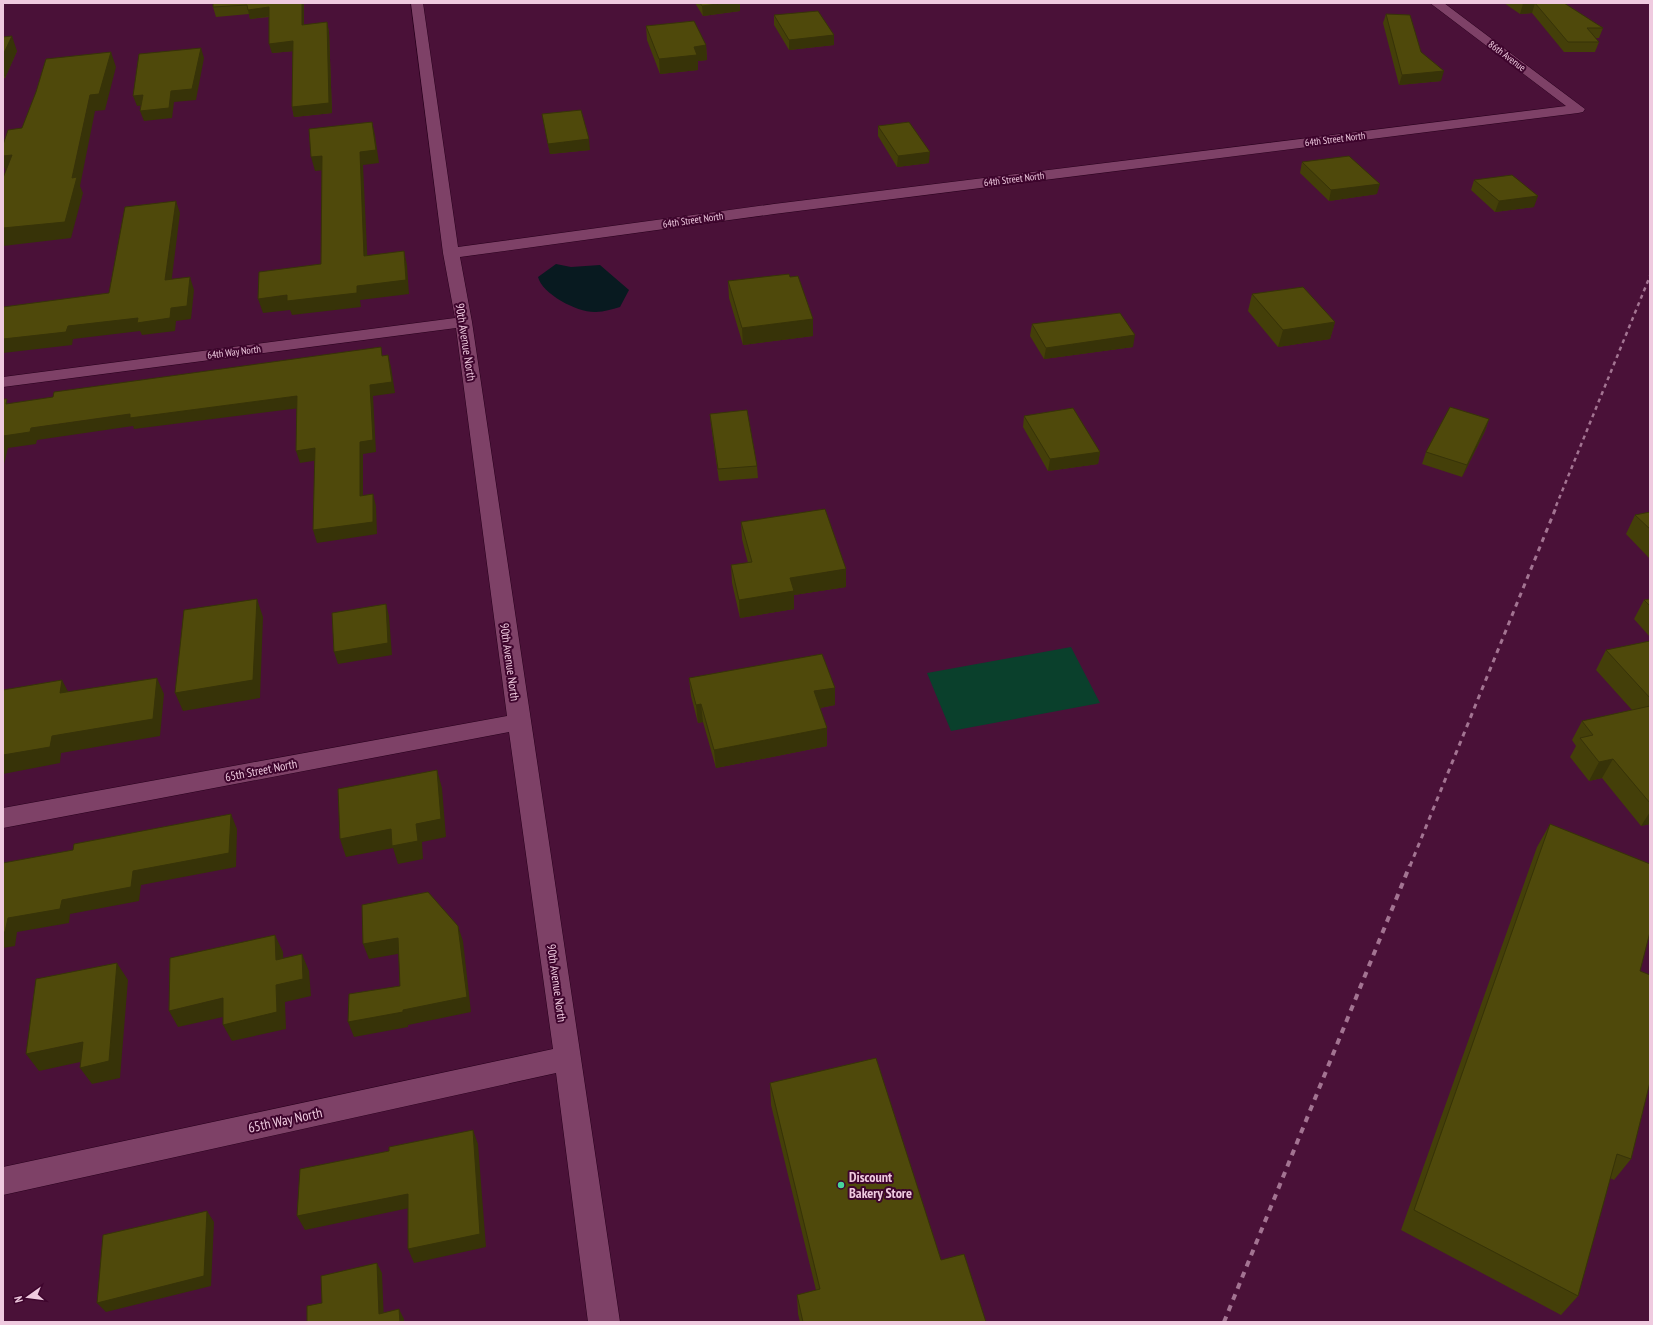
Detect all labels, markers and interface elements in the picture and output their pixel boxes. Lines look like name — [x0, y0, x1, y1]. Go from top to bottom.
street label: 86th Avenue — [1486, 38, 1528, 74]
street label: 64th Street North — [1304, 129, 1366, 149]
street label: 64th Street North — [983, 169, 1045, 189]
street label: 64th Street North — [662, 209, 724, 231]
street label: 90th Avenue North — [452, 302, 480, 382]
street label: 64th Way North — [206, 342, 262, 362]
street label: 90th Avenue North — [497, 622, 523, 702]
street label: 65th Street North — [224, 756, 298, 784]
street label: 90th Avenue North — [544, 943, 570, 1023]
street label: 65th Way North — [246, 1103, 324, 1137]
place label: Discount Bakery Store — [849, 1168, 912, 1202]
marker: Discount Bakery Store — [836, 1180, 846, 1190]
north arrow — [8, 1277, 48, 1317]
text: N — [11, 1295, 26, 1304]

